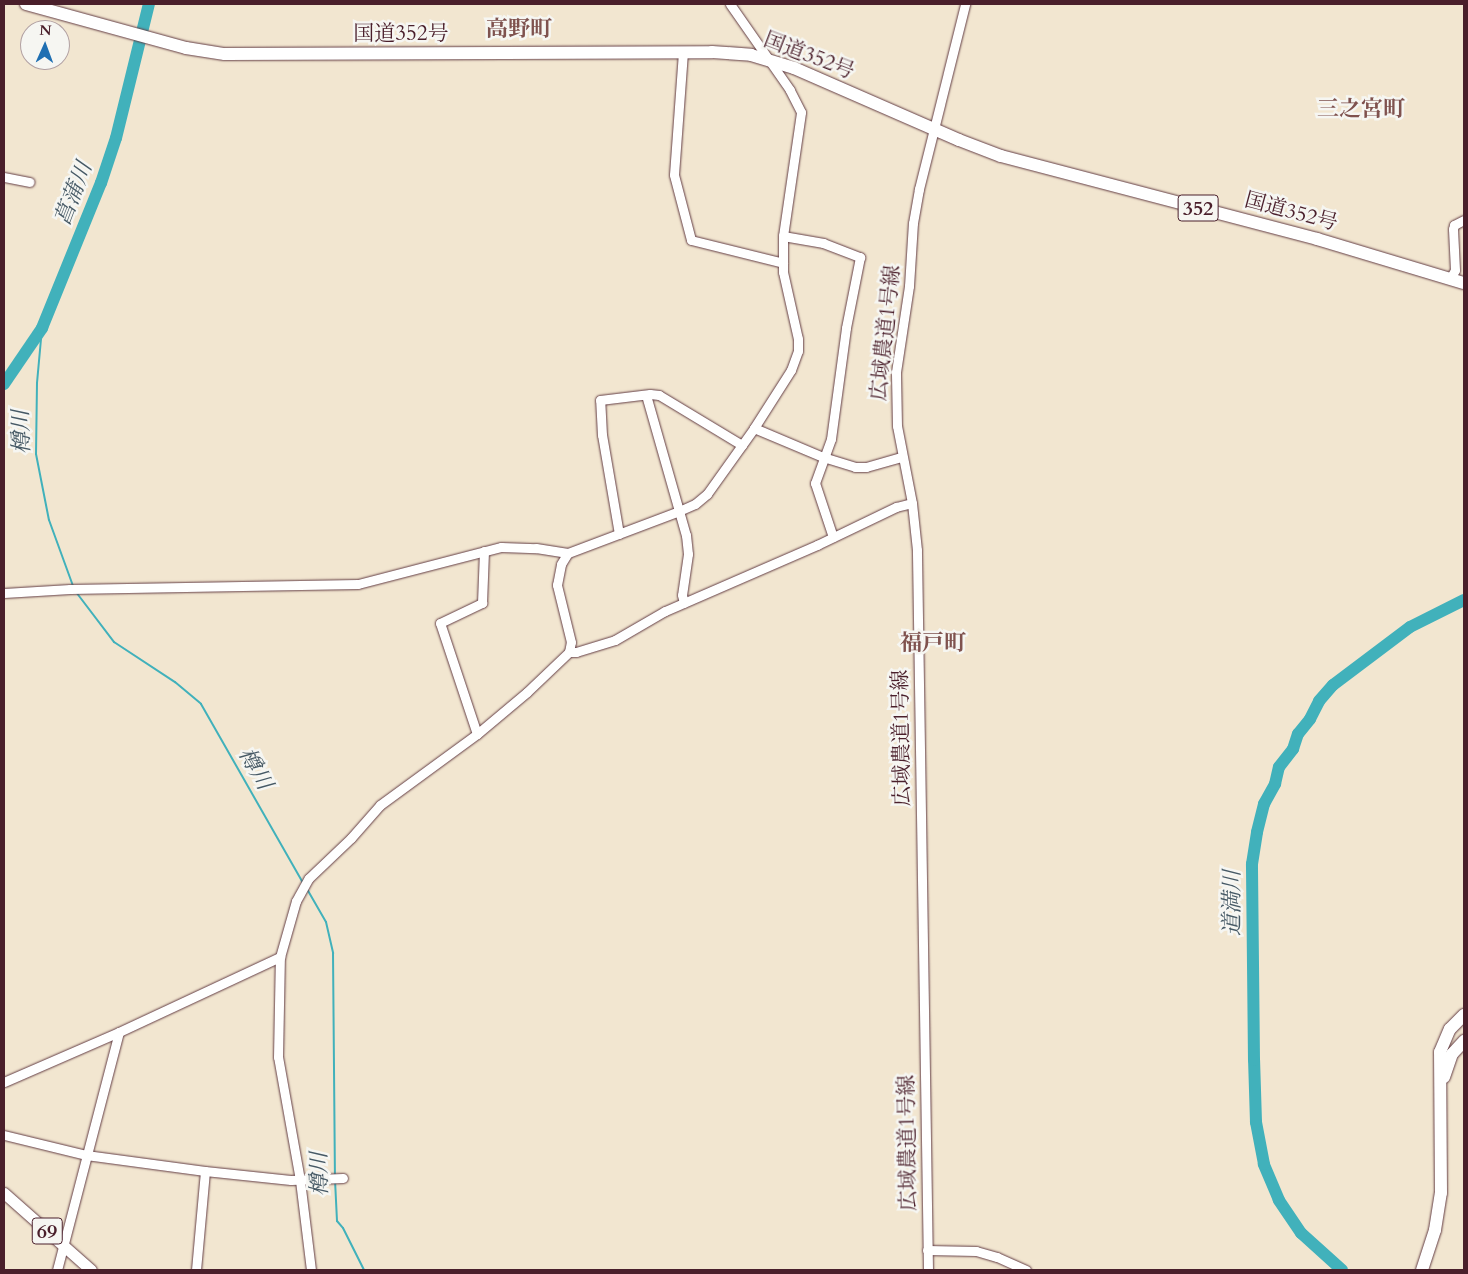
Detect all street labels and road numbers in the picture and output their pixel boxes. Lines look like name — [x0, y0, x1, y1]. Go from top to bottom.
street label: 国道352号 — [353, 21, 449, 47]
street label: 国道352号 — [760, 27, 858, 85]
street label: 国道352号 — [1242, 188, 1340, 236]
road number: 352 — [1177, 190, 1219, 226]
street label: 広域農道1号線 — [866, 264, 906, 402]
street label: 広域農道1号線 — [888, 669, 916, 807]
street label: 広域農道1号線 — [894, 1074, 922, 1212]
road number: 69 — [31, 1214, 63, 1248]

